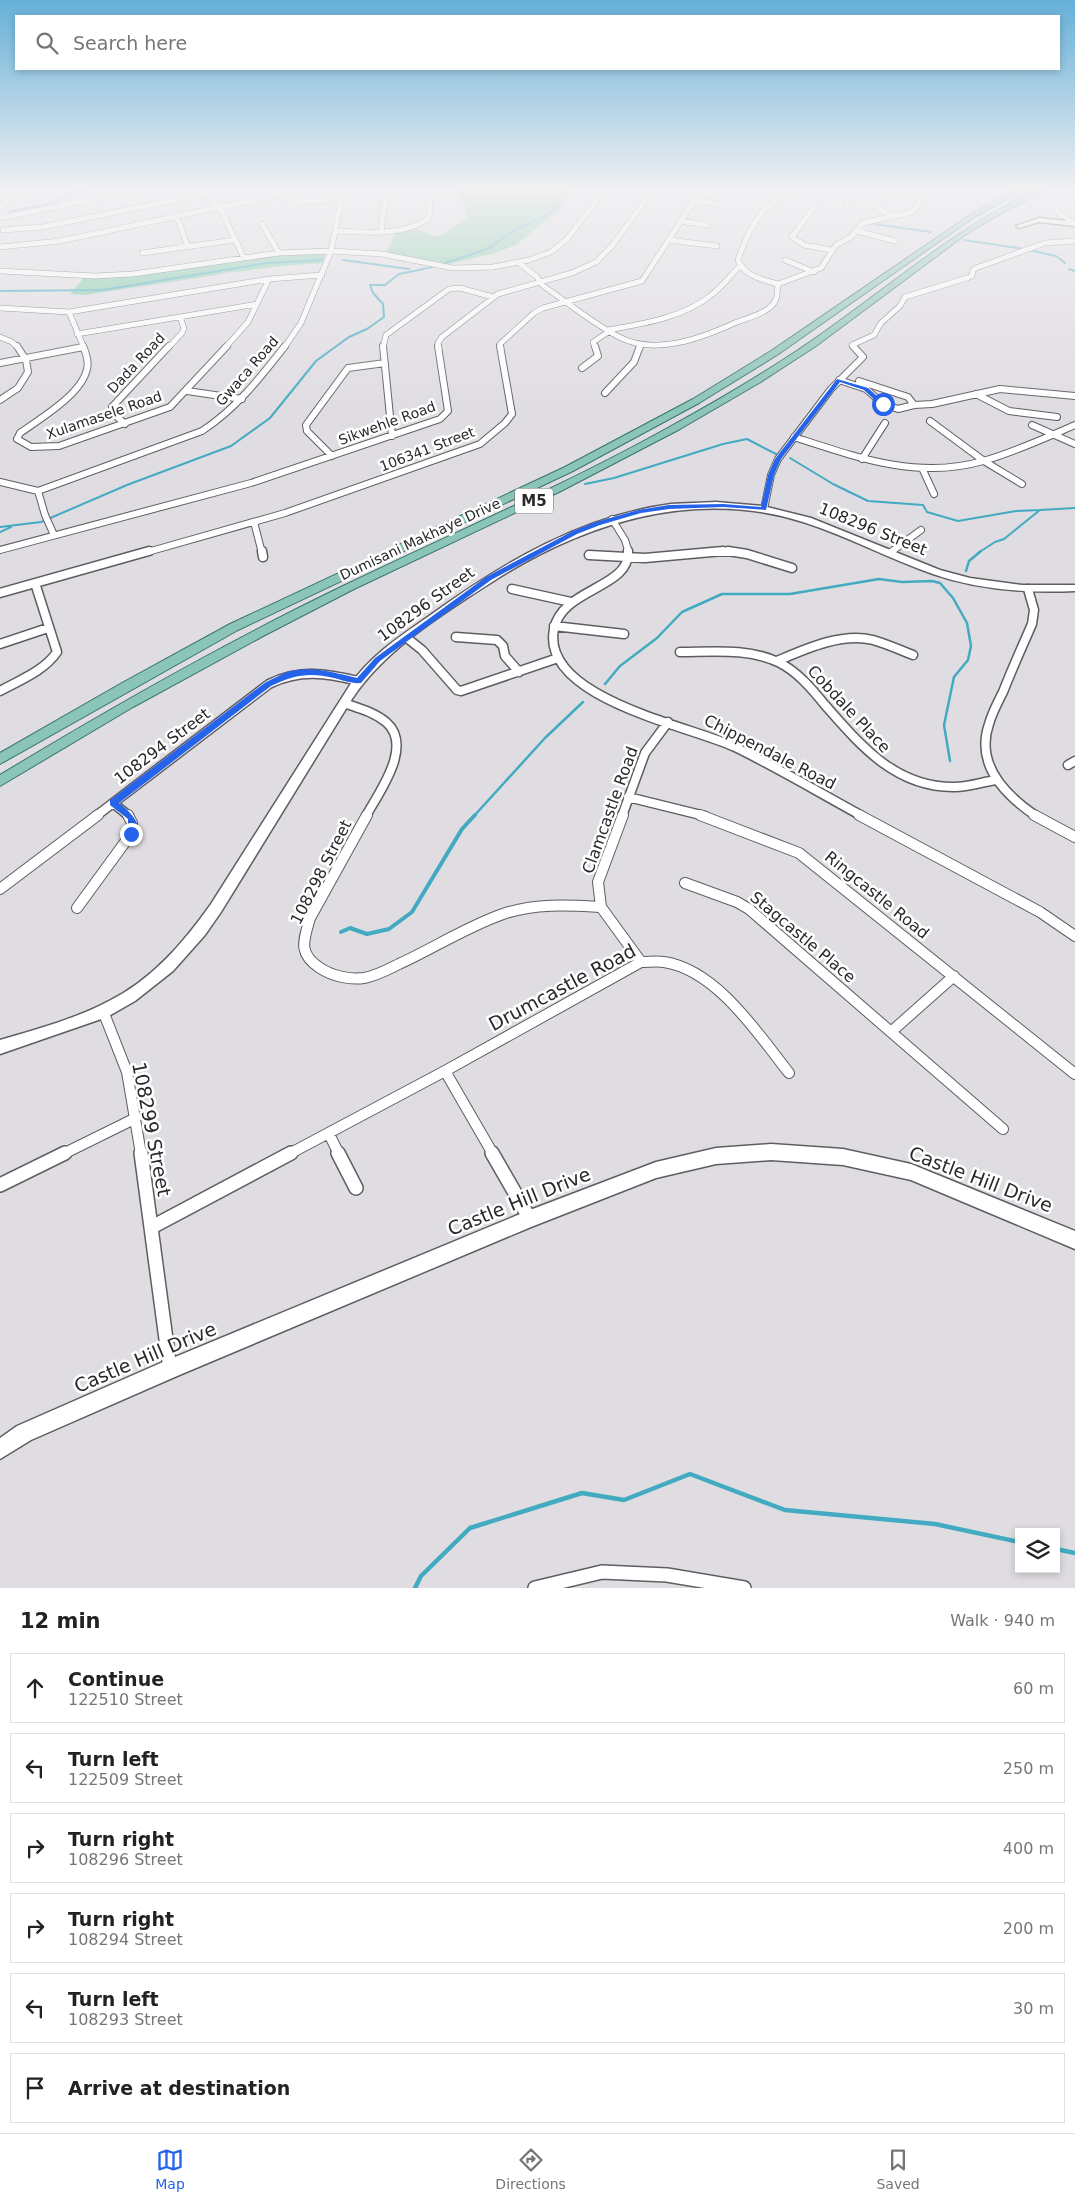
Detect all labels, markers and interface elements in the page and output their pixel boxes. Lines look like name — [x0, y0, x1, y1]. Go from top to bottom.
search box — [15, 15, 1060, 70]
icon: search — [33, 29, 61, 57]
text: Search here — [73, 32, 187, 54]
street label: Dada Road — [104, 330, 168, 396]
street label: Gwaca Road — [213, 333, 281, 409]
street label: Xulamasele Road — [44, 388, 164, 442]
route start — [872, 393, 895, 416]
street label: Sikwehle Road — [336, 398, 438, 448]
street label: 106341 Street — [377, 423, 477, 474]
road number: M5 — [515, 488, 553, 514]
street label: Dumisani Makhaye Drive — [337, 495, 503, 583]
street label: 108296 Street — [816, 499, 930, 559]
street label: 108296 Street — [374, 563, 478, 645]
street label: Cobdale Place — [804, 661, 894, 757]
street label: 108294 Street — [110, 704, 214, 788]
street label: Chippendale Road — [701, 710, 839, 794]
street label: Clamcastle Road — [578, 744, 642, 876]
street label: 108298 Street — [286, 817, 356, 927]
route end — [120, 823, 143, 846]
street label: Ringcastle Road — [821, 847, 933, 943]
street label: Stagcastle Place — [747, 887, 859, 987]
street label: Drumcastle Road — [485, 939, 639, 1035]
street label: 108299 Street — [128, 1060, 176, 1198]
street label: Castle Hill Drive — [906, 1141, 1056, 1217]
street label: Castle Hill Drive — [444, 1162, 594, 1240]
street label: Castle Hill Drive — [71, 1317, 219, 1397]
map controls — [1015, 1528, 1060, 1573]
button: layers — [1015, 1528, 1060, 1573]
text: 12 min — [20, 1609, 101, 1633]
text: Walk · 940 m — [950, 1611, 1055, 1630]
text: Continue — [68, 1668, 164, 1690]
icon: ahead — [21, 1674, 49, 1702]
text: 60 m — [1013, 1679, 1054, 1698]
text: 122510 Street — [68, 1690, 183, 1709]
text: Turn left — [68, 1748, 159, 1770]
icon: left — [21, 1754, 49, 1782]
text: 250 m — [1003, 1759, 1054, 1778]
text: 122509 Street — [68, 1770, 183, 1789]
text: Turn right — [68, 1828, 174, 1850]
icon: right — [21, 1834, 49, 1862]
text: 400 m — [1003, 1839, 1054, 1858]
text: 108296 Street — [68, 1850, 183, 1869]
text: Turn right — [68, 1908, 174, 1930]
icon: right — [21, 1914, 49, 1942]
text: 200 m — [1003, 1919, 1054, 1938]
text: 108294 Street — [68, 1930, 183, 1949]
text: Turn left — [68, 1988, 159, 2010]
icon: left — [21, 1994, 49, 2022]
text: 30 m — [1013, 1999, 1054, 2018]
text: 108293 Street — [68, 2010, 183, 2029]
icon: arrive — [21, 2074, 49, 2102]
text: Arrive at destination — [68, 2077, 290, 2099]
tab: Map — [155, 2146, 185, 2192]
tab: Directions — [495, 2146, 566, 2192]
tab: Saved — [876, 2146, 920, 2192]

